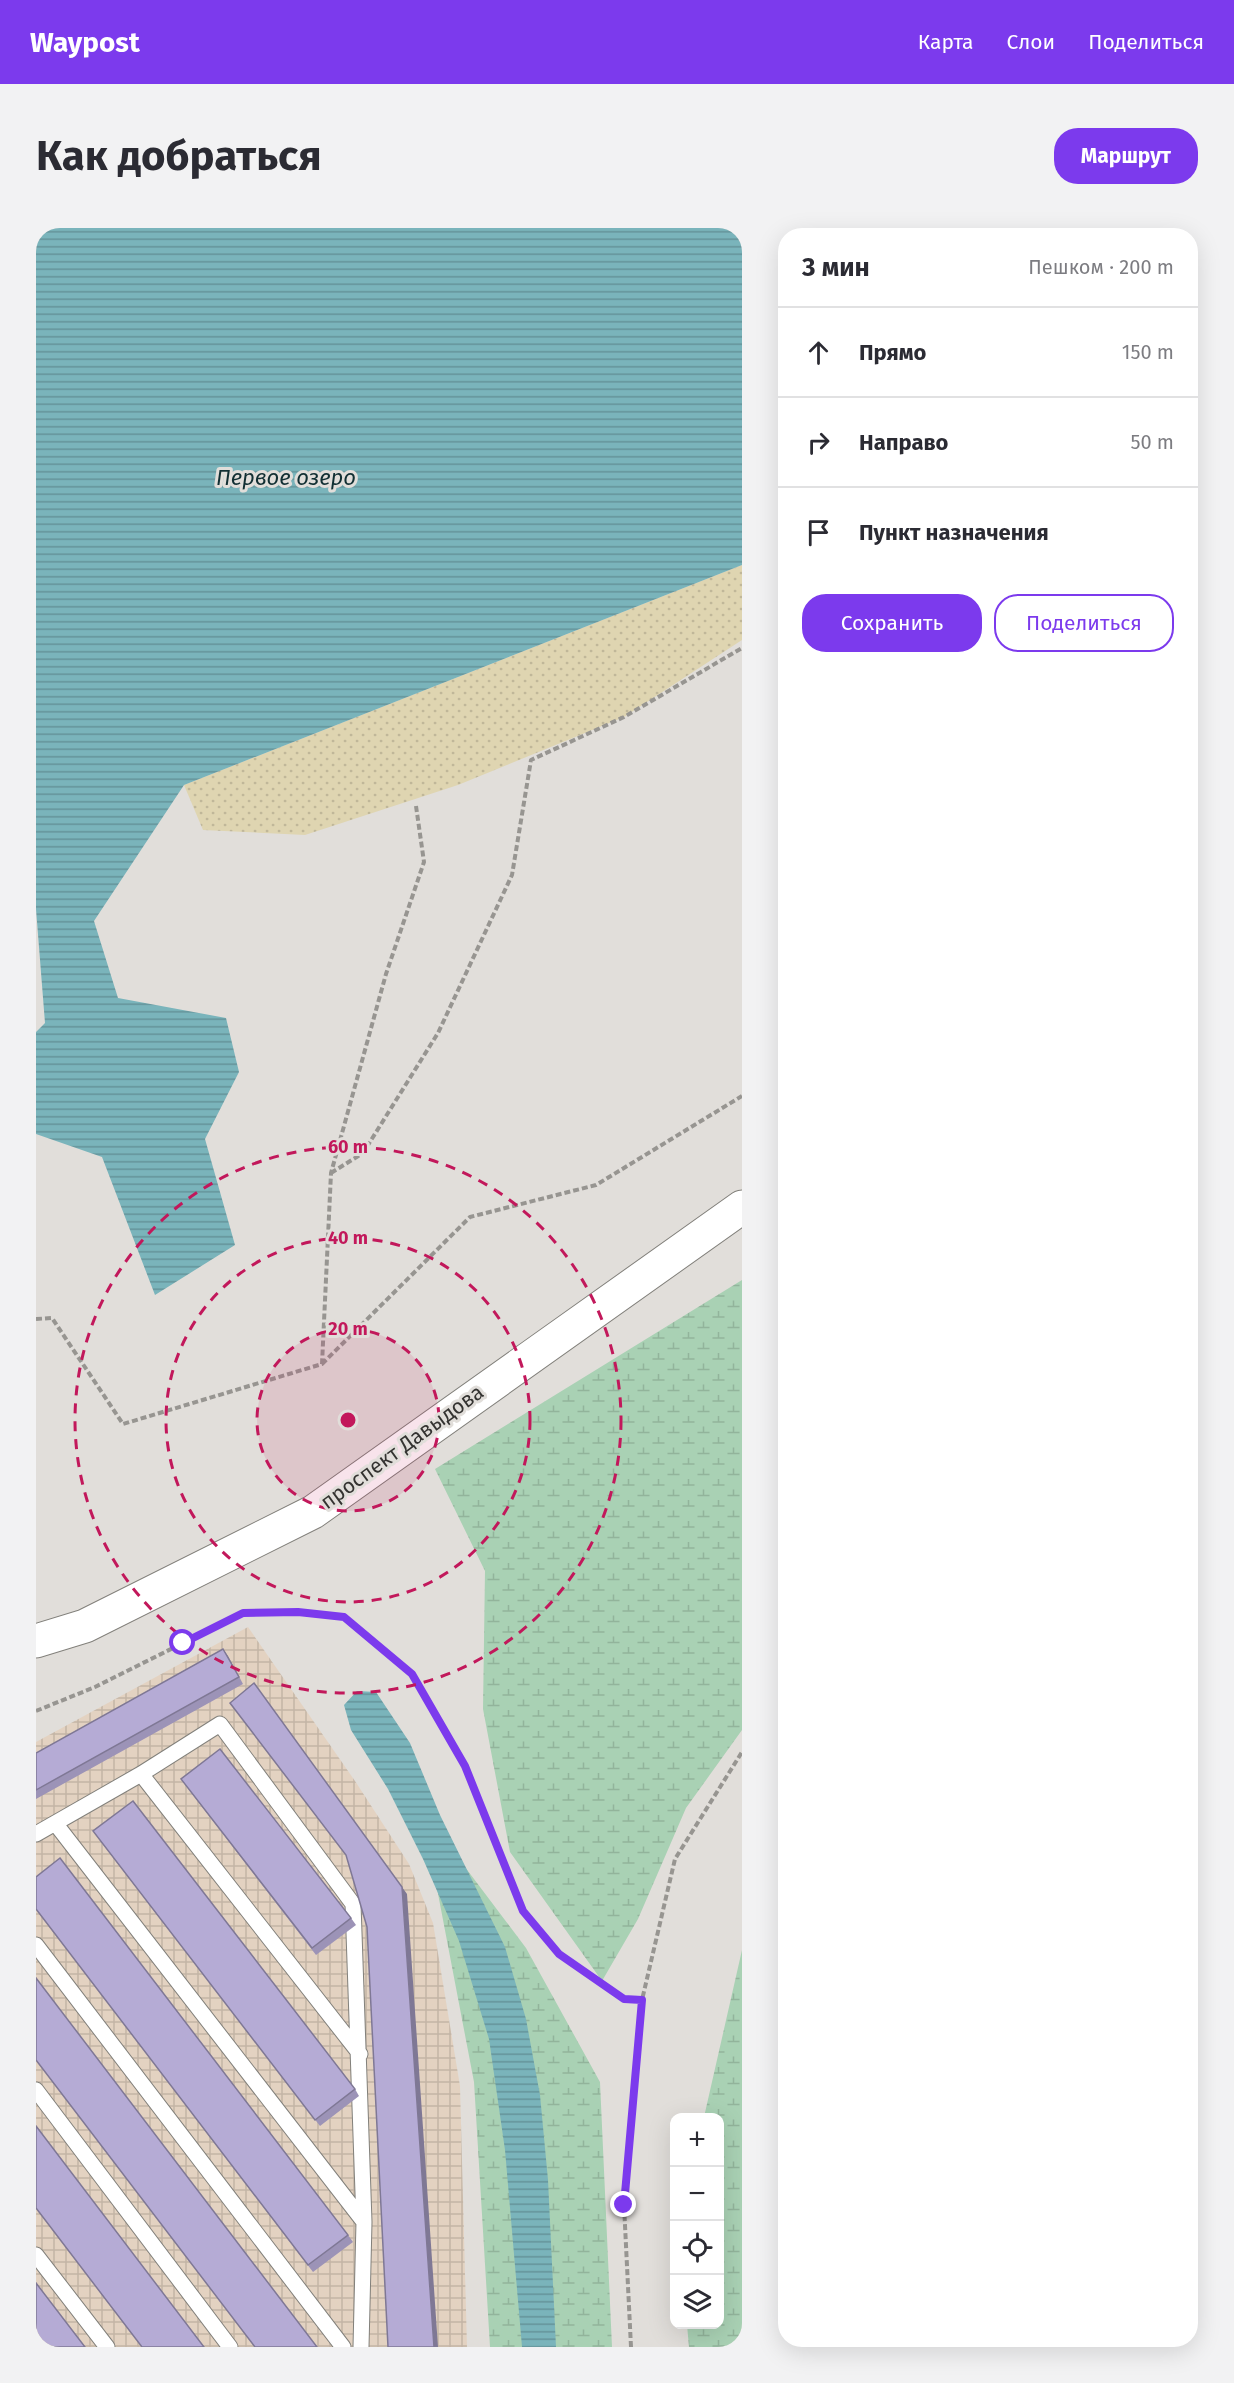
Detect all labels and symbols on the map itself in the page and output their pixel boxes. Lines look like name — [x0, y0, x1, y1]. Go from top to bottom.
water label: Первое озеро — [216, 464, 356, 491]
text: 60 m — [328, 1136, 368, 1158]
text: 40 m — [328, 1227, 368, 1249]
text: 20 m — [328, 1318, 368, 1340]
street label: проспект Давыдова — [315, 1379, 489, 1515]
centre of rings — [338, 1410, 358, 1430]
route start — [169, 1629, 195, 1655]
route end — [610, 2191, 636, 2217]

